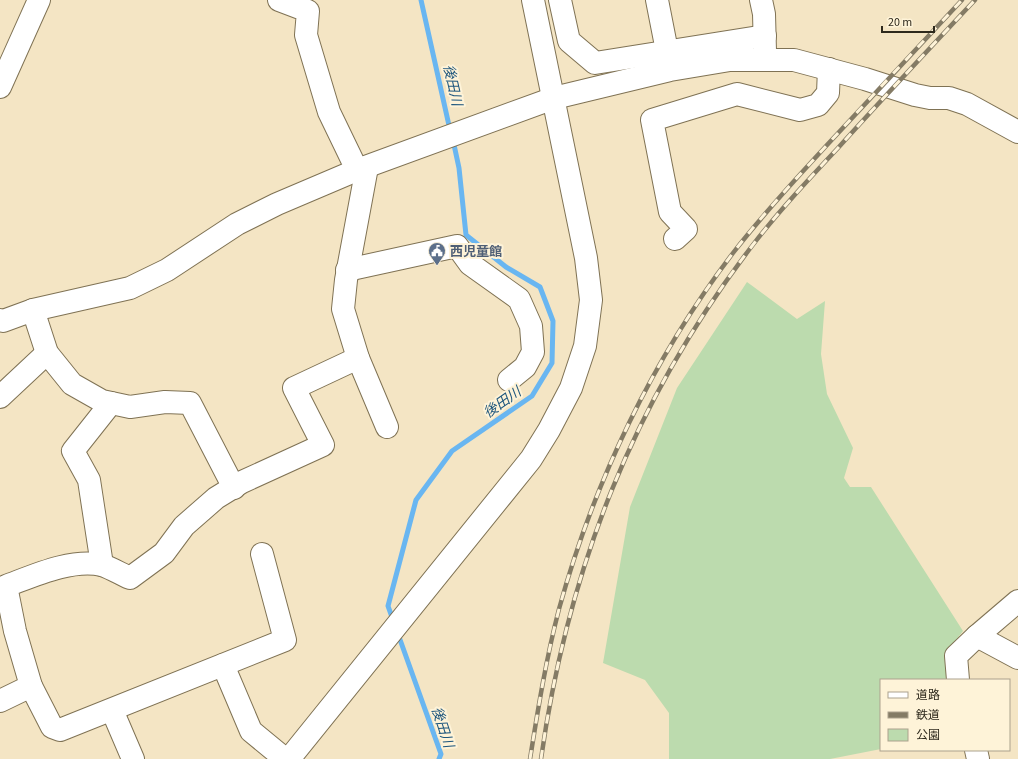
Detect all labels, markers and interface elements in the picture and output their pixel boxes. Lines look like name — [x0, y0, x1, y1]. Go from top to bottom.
scale bar — [882, 8, 934, 34]
text: 20 m — [888, 14, 912, 31]
water label: 後田川 — [438, 63, 467, 110]
public building icon: 西児童館 — [427, 241, 447, 266]
place label: 西児童館 — [450, 243, 502, 261]
water label: 後田川 — [480, 381, 527, 423]
legend — [880, 679, 1010, 751]
text: 道路 — [916, 687, 940, 704]
water label: 後田川 — [426, 704, 459, 752]
text: 鉄道 — [916, 707, 940, 724]
text: 公園 — [916, 727, 940, 744]

